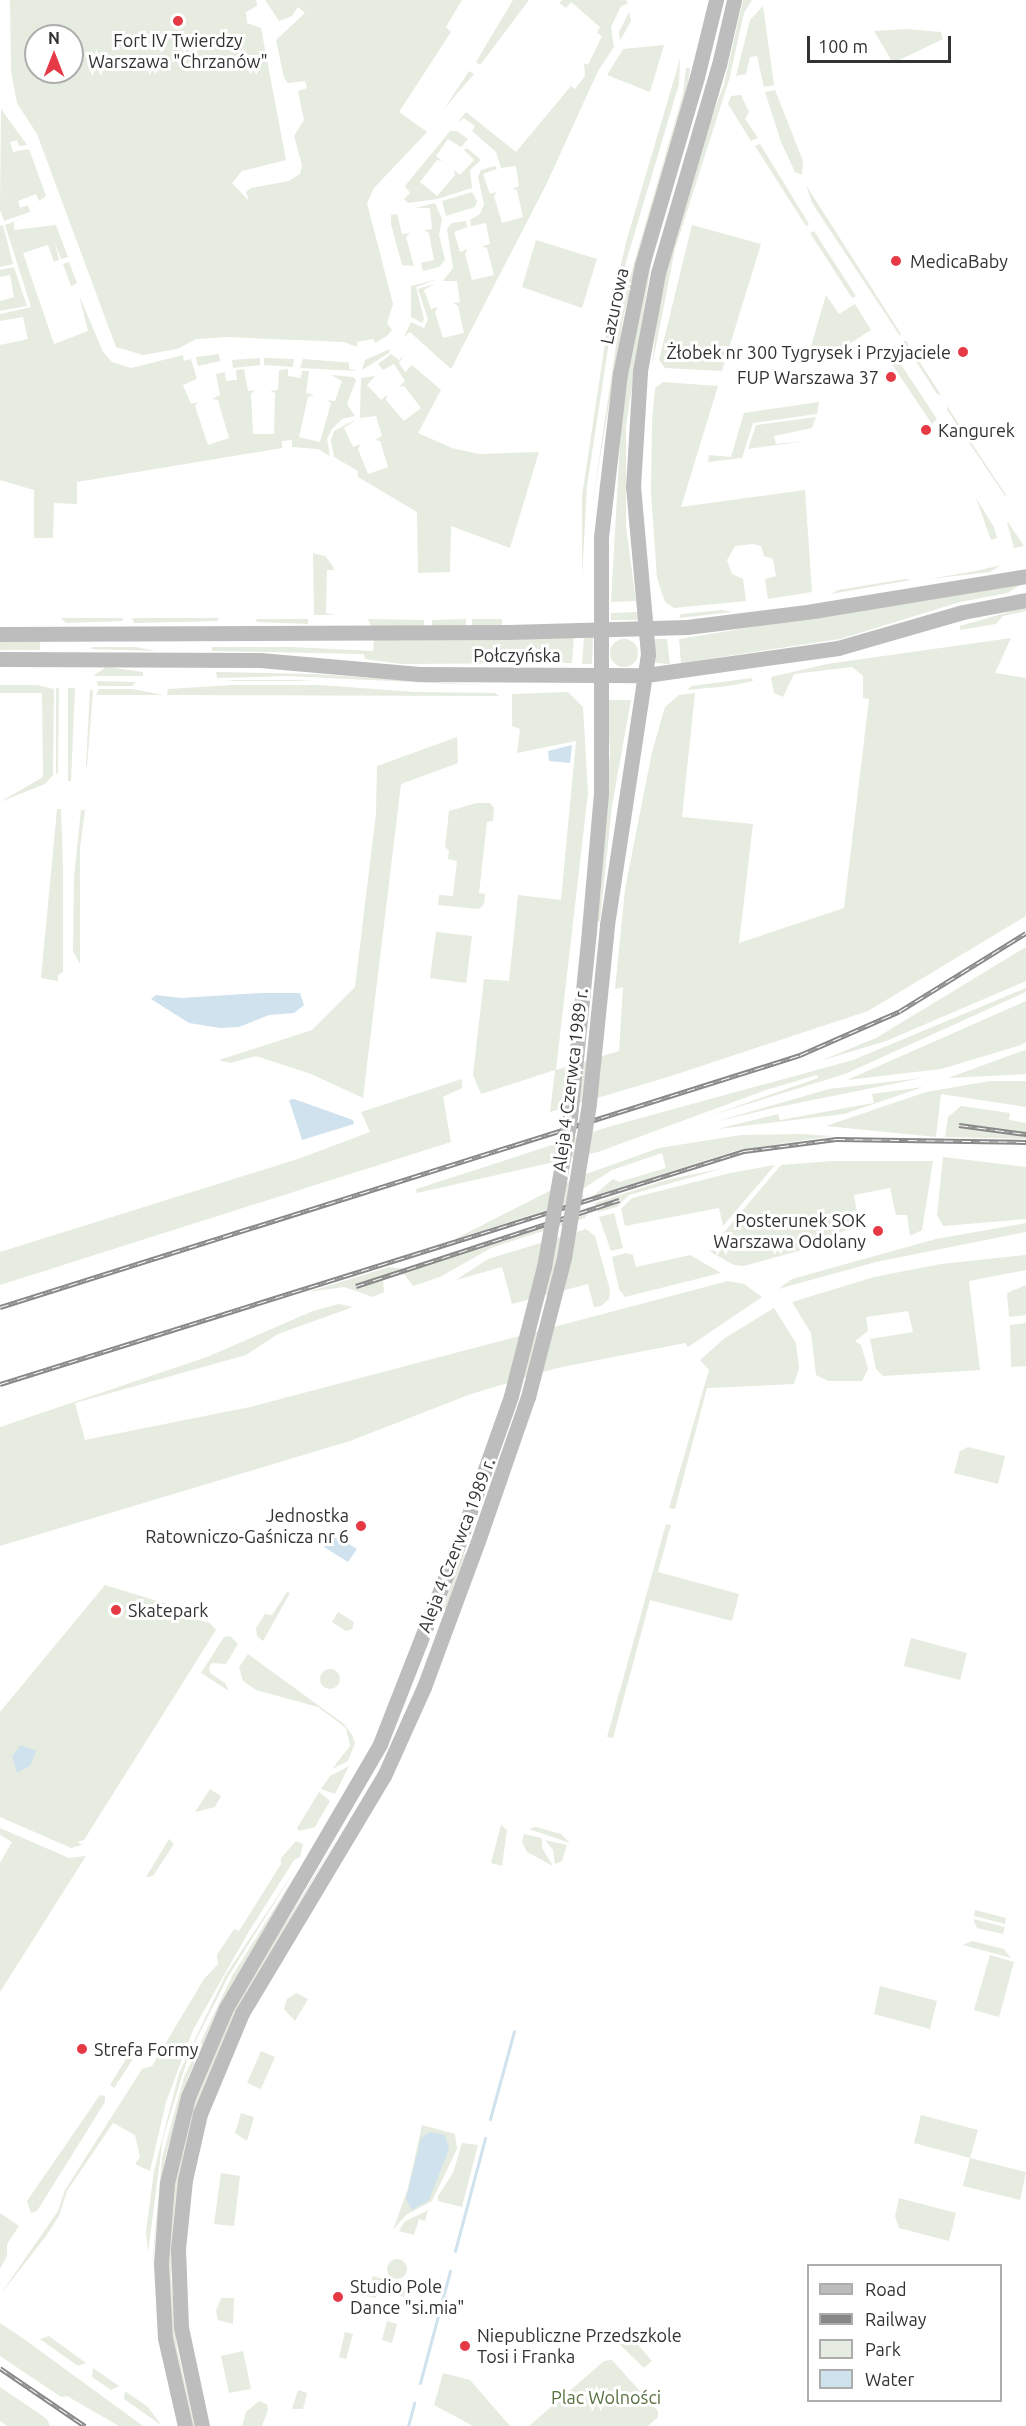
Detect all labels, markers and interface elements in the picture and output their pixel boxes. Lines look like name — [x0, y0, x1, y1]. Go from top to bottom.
marker: Fort IV Twierdzy Warszawa "Chrzanów" — [171, 14, 185, 28]
north arrow — [24, 24, 84, 84]
scale bar — [810, 24, 954, 62]
text: N — [48, 29, 60, 47]
place label: Fort IV Twierdzy Warszawa "Chrzanów" — [88, 30, 268, 72]
text: 100 m — [818, 36, 868, 56]
place label: MedicaBaby — [910, 250, 1008, 272]
marker: MedicaBaby — [887, 252, 905, 270]
street label: Lazurowa — [595, 266, 633, 346]
place label: Żłobek nr 300 Tygrysek i Przyjaciele — [666, 341, 951, 363]
marker: Żłobek nr 300 Tygrysek i Przyjaciele — [956, 345, 970, 359]
place label: FUP Warszawa 37 — [737, 366, 879, 388]
marker: FUP Warszawa 37 — [884, 370, 898, 384]
place label: Kangurek — [938, 419, 1015, 441]
marker: Kangurek — [919, 423, 933, 437]
street label: Połczyńska — [473, 644, 561, 666]
street label: Aleja 4 Czerwca 1989 r. — [548, 987, 592, 1173]
place label: Posterunek SOK Warszawa Odolany — [713, 1210, 866, 1252]
marker: Posterunek SOK Warszawa Odolany — [871, 1224, 885, 1238]
street label: Aleja 4 Czerwca 1989 r. — [413, 1455, 499, 1635]
place label: Jednostka Ratowniczo-Gaśnicza nr 6 — [145, 1505, 349, 1547]
marker: Jednostka Ratowniczo-Gaśnicza nr 6 — [354, 1519, 368, 1533]
place label: Skatepark — [128, 1599, 208, 1621]
marker: Skatepark — [109, 1603, 123, 1617]
place label: Strefa Formy — [94, 2038, 198, 2060]
marker: Strefa Formy — [75, 2042, 89, 2056]
legend — [807, 2264, 1002, 2402]
place label: Studio Pole Dance "si.mia" — [350, 2276, 464, 2318]
text: Road — [865, 2279, 907, 2299]
marker: Studio Pole Dance "si.mia" — [331, 2290, 345, 2304]
text: Railway — [865, 2309, 926, 2329]
place label: Niepubliczne Przedszkole Tosi i Franka — [477, 2325, 682, 2368]
marker: Niepubliczne Przedszkole Tosi i Franka — [458, 2339, 472, 2353]
text: Park — [865, 2339, 901, 2359]
text: Water — [865, 2369, 914, 2389]
park label: Plac Wolności — [551, 2386, 661, 2408]

